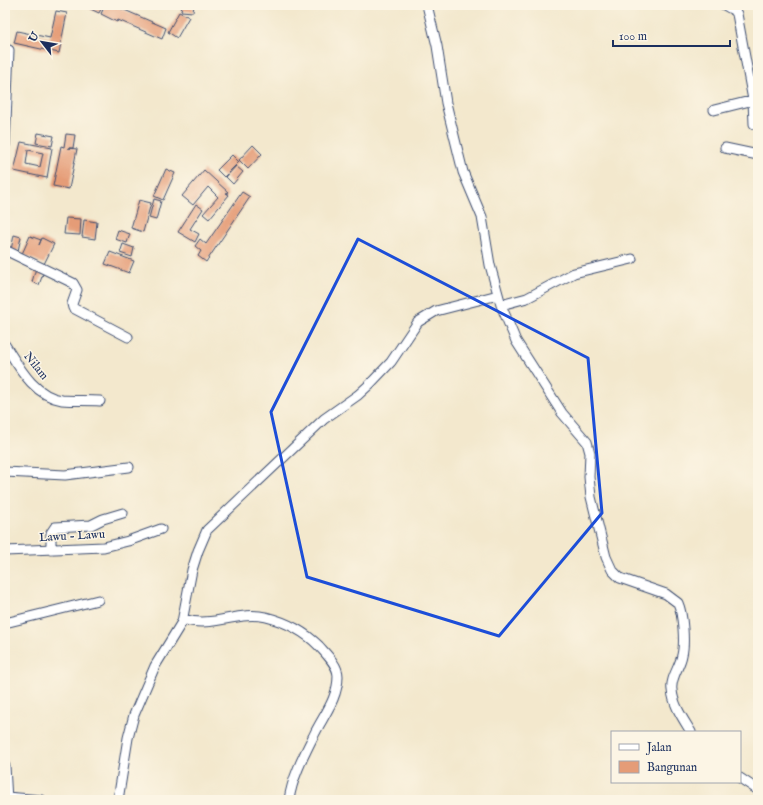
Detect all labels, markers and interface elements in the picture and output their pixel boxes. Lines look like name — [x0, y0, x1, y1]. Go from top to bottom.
north arrow — [22, 22, 62, 62]
scale bar — [613, 22, 730, 48]
text: U — [25, 29, 43, 46]
text: 100 m — [619, 29, 647, 44]
street label: Nilam — [20, 349, 52, 383]
street label: Lawu - Lawu — [39, 527, 105, 545]
legend — [611, 731, 741, 783]
text: Jalan — [645, 740, 672, 756]
text: Bangunan — [647, 760, 698, 775]

